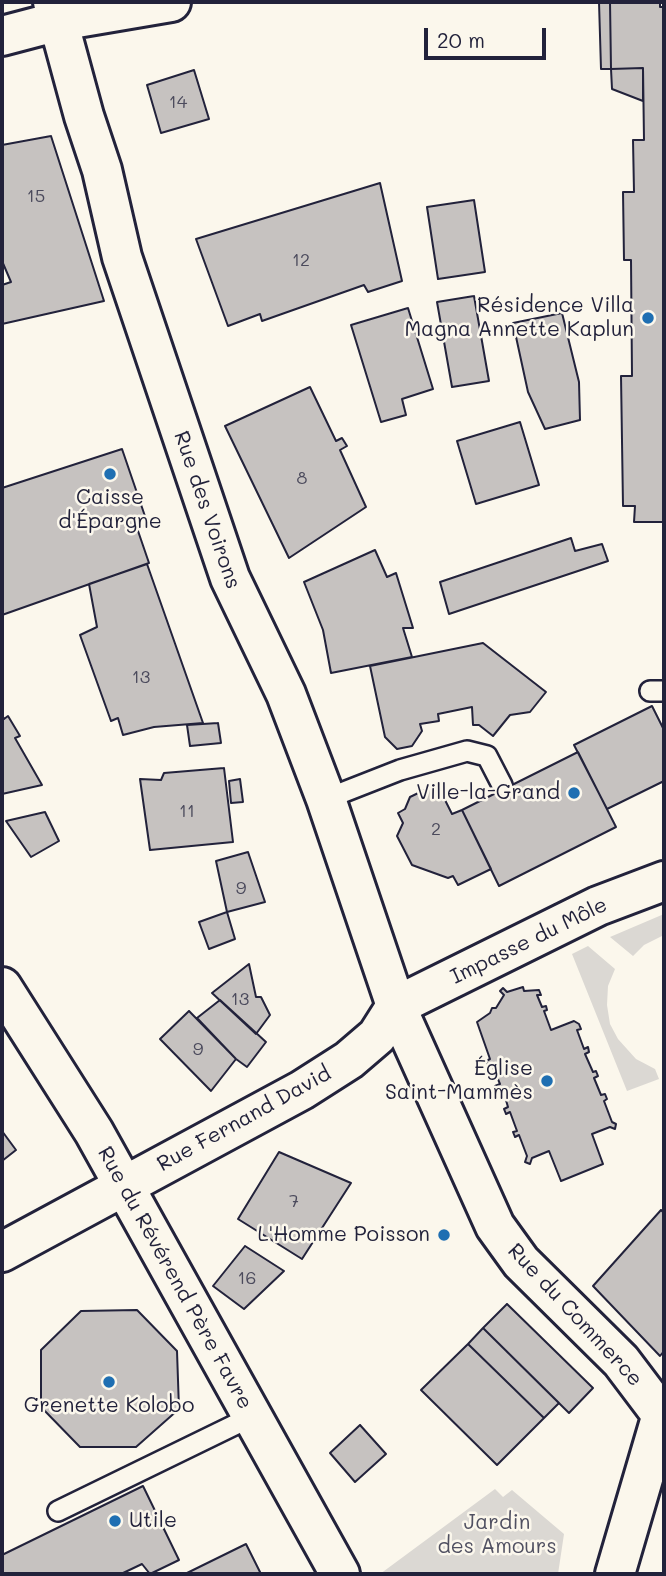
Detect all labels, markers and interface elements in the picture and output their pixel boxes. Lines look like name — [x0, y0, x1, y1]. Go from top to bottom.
scale bar — [428, 14, 550, 58]
text: 20 m — [437, 26, 485, 53]
house number: 14 — [169, 91, 187, 113]
house number: 15 — [27, 185, 45, 207]
house number: 12 — [292, 249, 310, 271]
place label: Résidence Villa Magna Annette Kaplun — [404, 293, 634, 343]
marker: Résidence Villa Magna Annette Kaplun — [640, 310, 656, 326]
street label: Rue des Voirons — [168, 428, 246, 592]
marker: Caisse d'Épargne — [102, 466, 118, 482]
house number: 8 — [297, 467, 307, 489]
place label: Caisse d'Épargne — [58, 485, 162, 535]
house number: 13 — [132, 666, 150, 688]
place label: Ville-la-Grand — [416, 780, 560, 806]
marker: Ville-la-Grand — [566, 785, 582, 801]
house number: 11 — [179, 800, 195, 822]
house number: 2 — [431, 818, 441, 840]
house number: 9 — [236, 877, 246, 899]
street label: Impasse du Môle — [447, 892, 611, 990]
house number: 13 — [231, 988, 249, 1010]
house number: 9 — [193, 1038, 203, 1060]
place label: Église Saint-Mammès — [385, 1056, 533, 1106]
street label: Rue Fernand David — [153, 1061, 335, 1177]
marker: Église Saint-Mammès — [539, 1073, 555, 1089]
street label: Rue du Révérend Père Favre — [92, 1142, 258, 1414]
house number: 7 — [289, 1190, 299, 1212]
place label: L'Homme Poisson — [257, 1222, 430, 1248]
marker: L'Homme Poisson — [436, 1227, 452, 1243]
street label: Rue du Commerce — [502, 1238, 648, 1392]
house number: 16 — [238, 1267, 256, 1289]
marker: Grenette Kolobo — [101, 1374, 117, 1390]
place label: Grenette Kolobo — [24, 1393, 194, 1419]
place label: Utile — [129, 1508, 177, 1534]
park label: Jardin des Amours — [437, 1510, 557, 1560]
marker: Utile — [107, 1513, 123, 1529]

